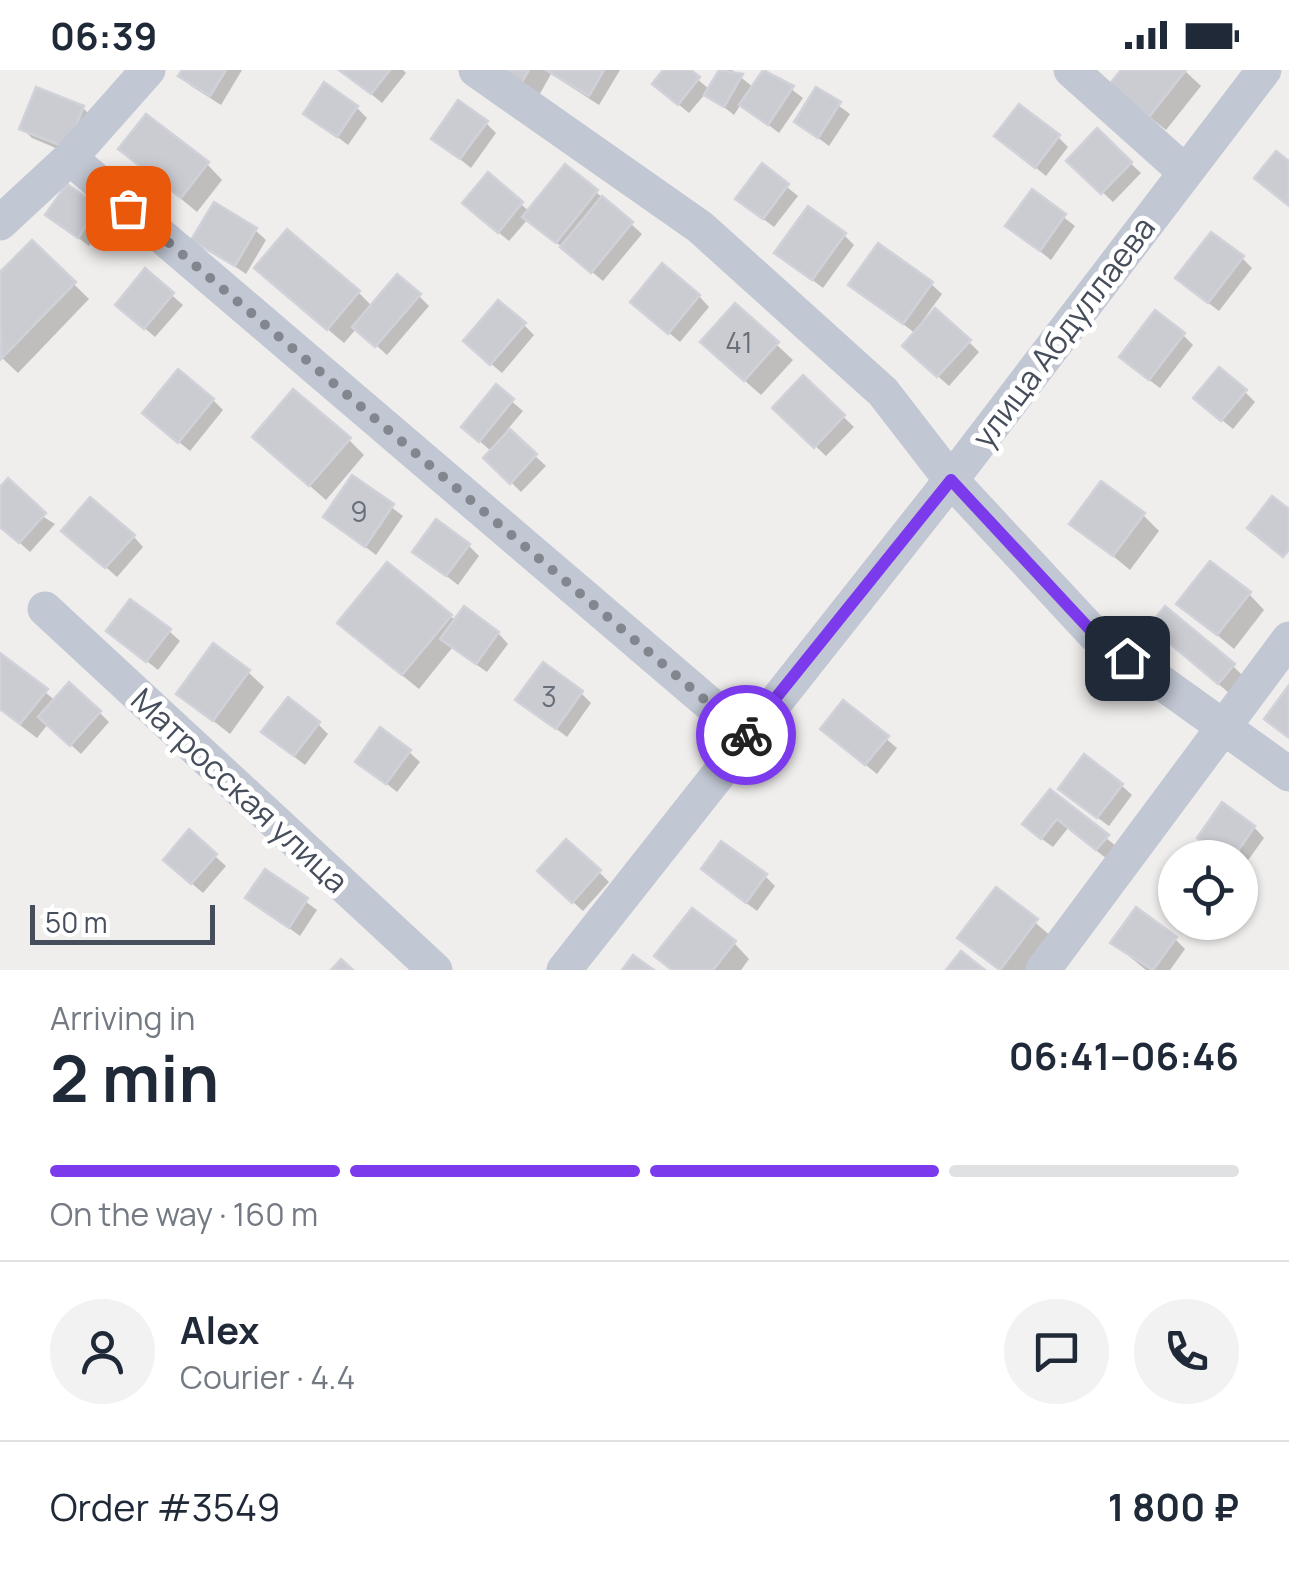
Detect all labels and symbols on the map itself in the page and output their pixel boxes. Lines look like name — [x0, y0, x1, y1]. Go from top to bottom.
pin — [86, 166, 171, 251]
street label: улица Абдуллаева — [961, 207, 1165, 457]
house number: 41 — [725, 323, 753, 361]
house number: 9 — [350, 492, 368, 530]
pin — [1085, 616, 1170, 701]
house number: 3 — [541, 677, 557, 715]
street label: Матросская улица — [122, 678, 358, 902]
courier — [696, 685, 796, 785]
scale bar — [30, 900, 215, 944]

